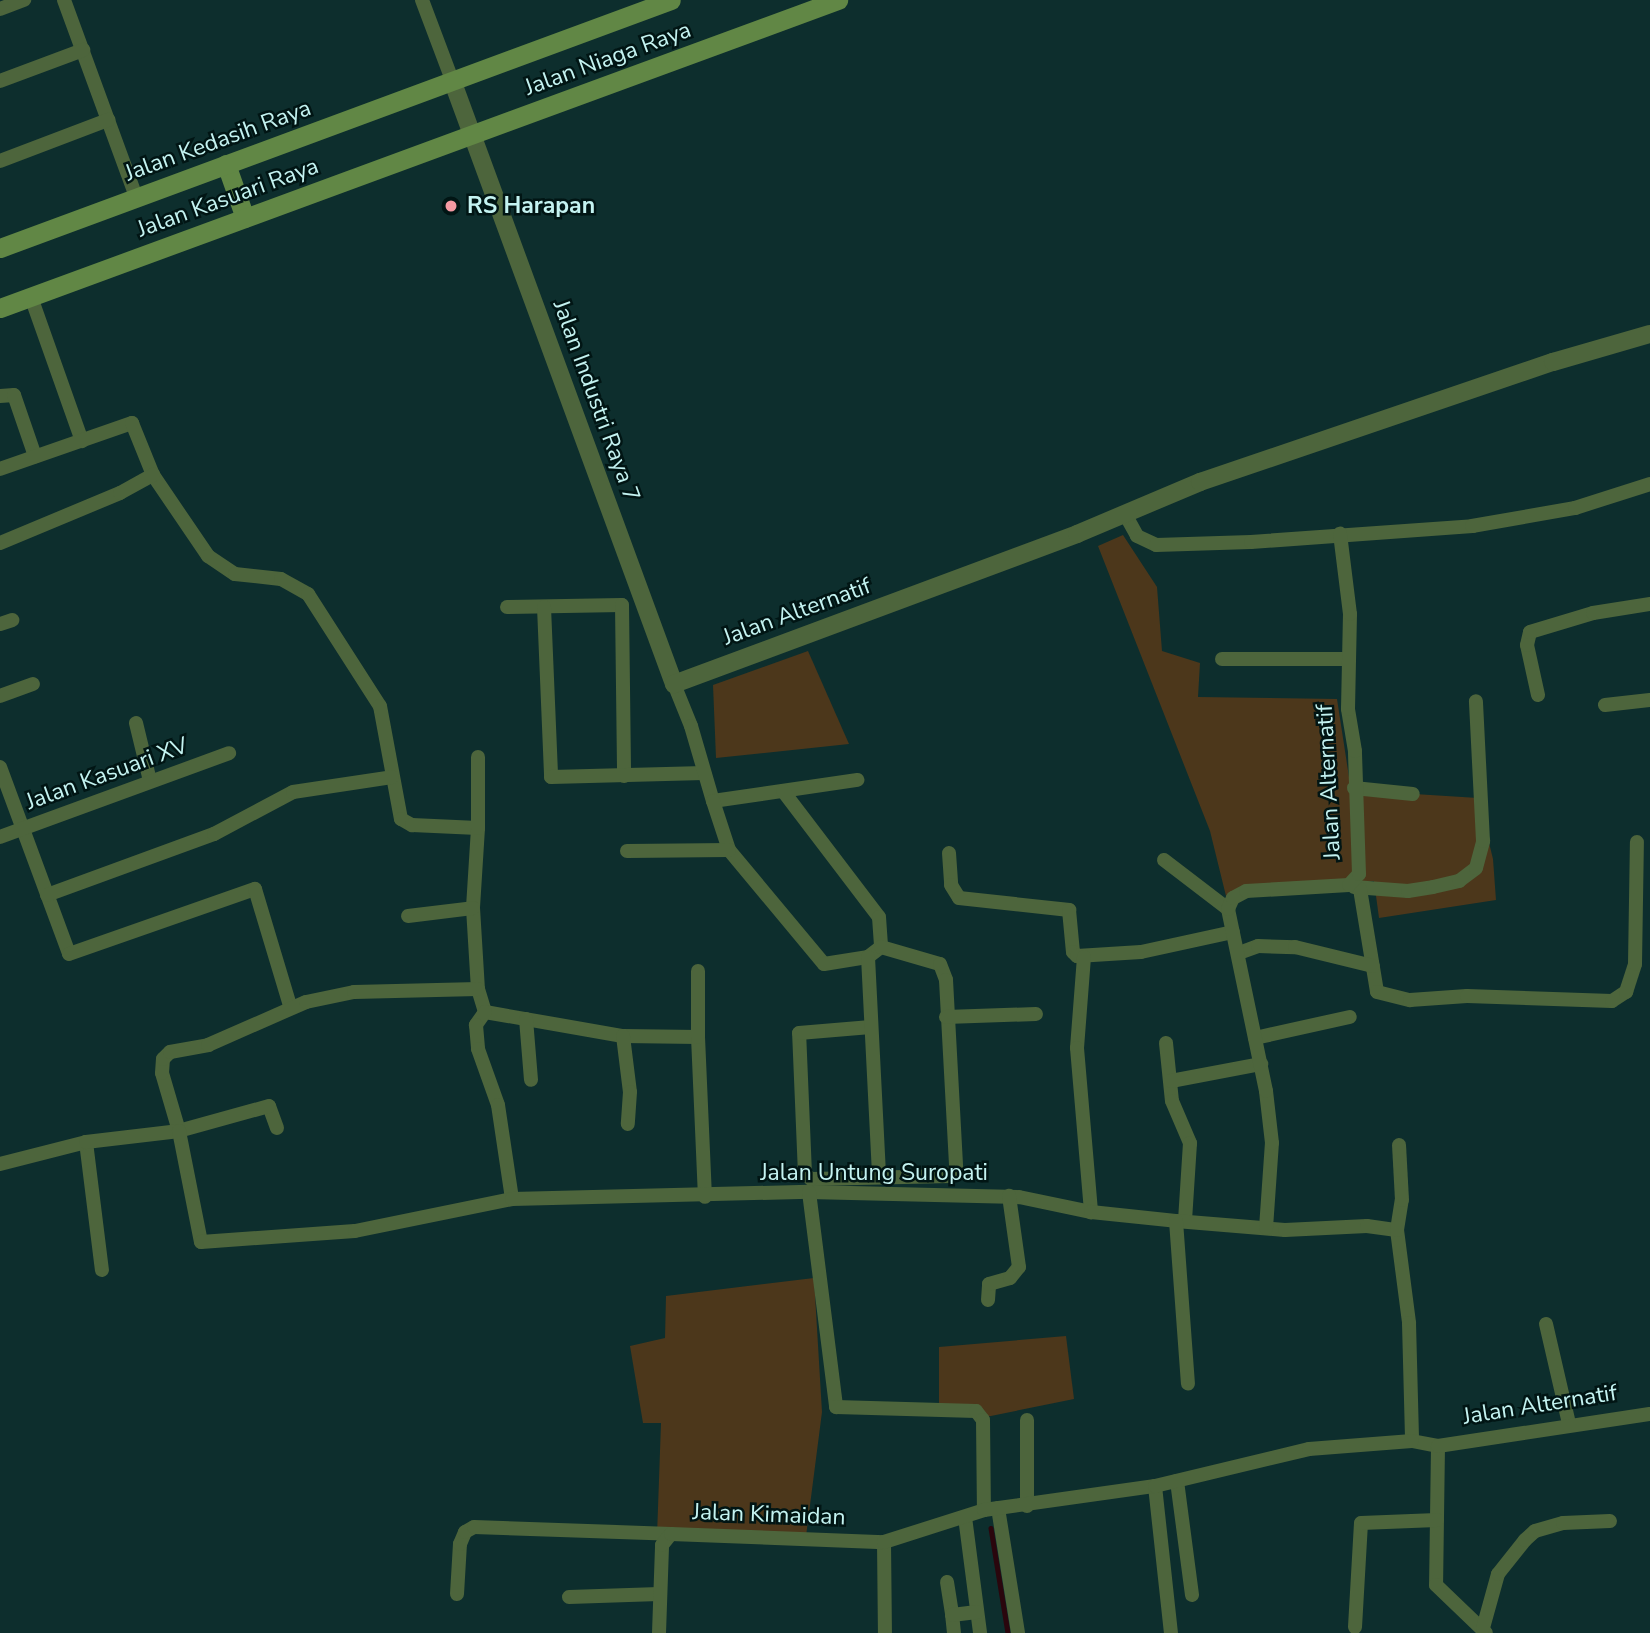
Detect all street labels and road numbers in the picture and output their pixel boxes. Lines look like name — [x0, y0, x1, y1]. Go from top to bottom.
street label: Jalan Niaga Raya — [521, 16, 695, 102]
street label: Jalan Kedasih Raya — [121, 94, 315, 188]
street label: Jalan Kasuari Raya — [134, 152, 322, 244]
street label: Jalan Industri Raya 7 — [547, 297, 645, 505]
street label: Jalan Alternatif — [719, 572, 875, 652]
street label: Jalan Alternatif — [1311, 704, 1347, 860]
street label: Jalan Kasuari XV — [22, 732, 192, 816]
street label: Jalan Untung Suropati — [760, 1159, 988, 1187]
street label: Jalan Alternatif — [1461, 1379, 1619, 1431]
street label: Jalan Kimaidan — [692, 1499, 846, 1531]

